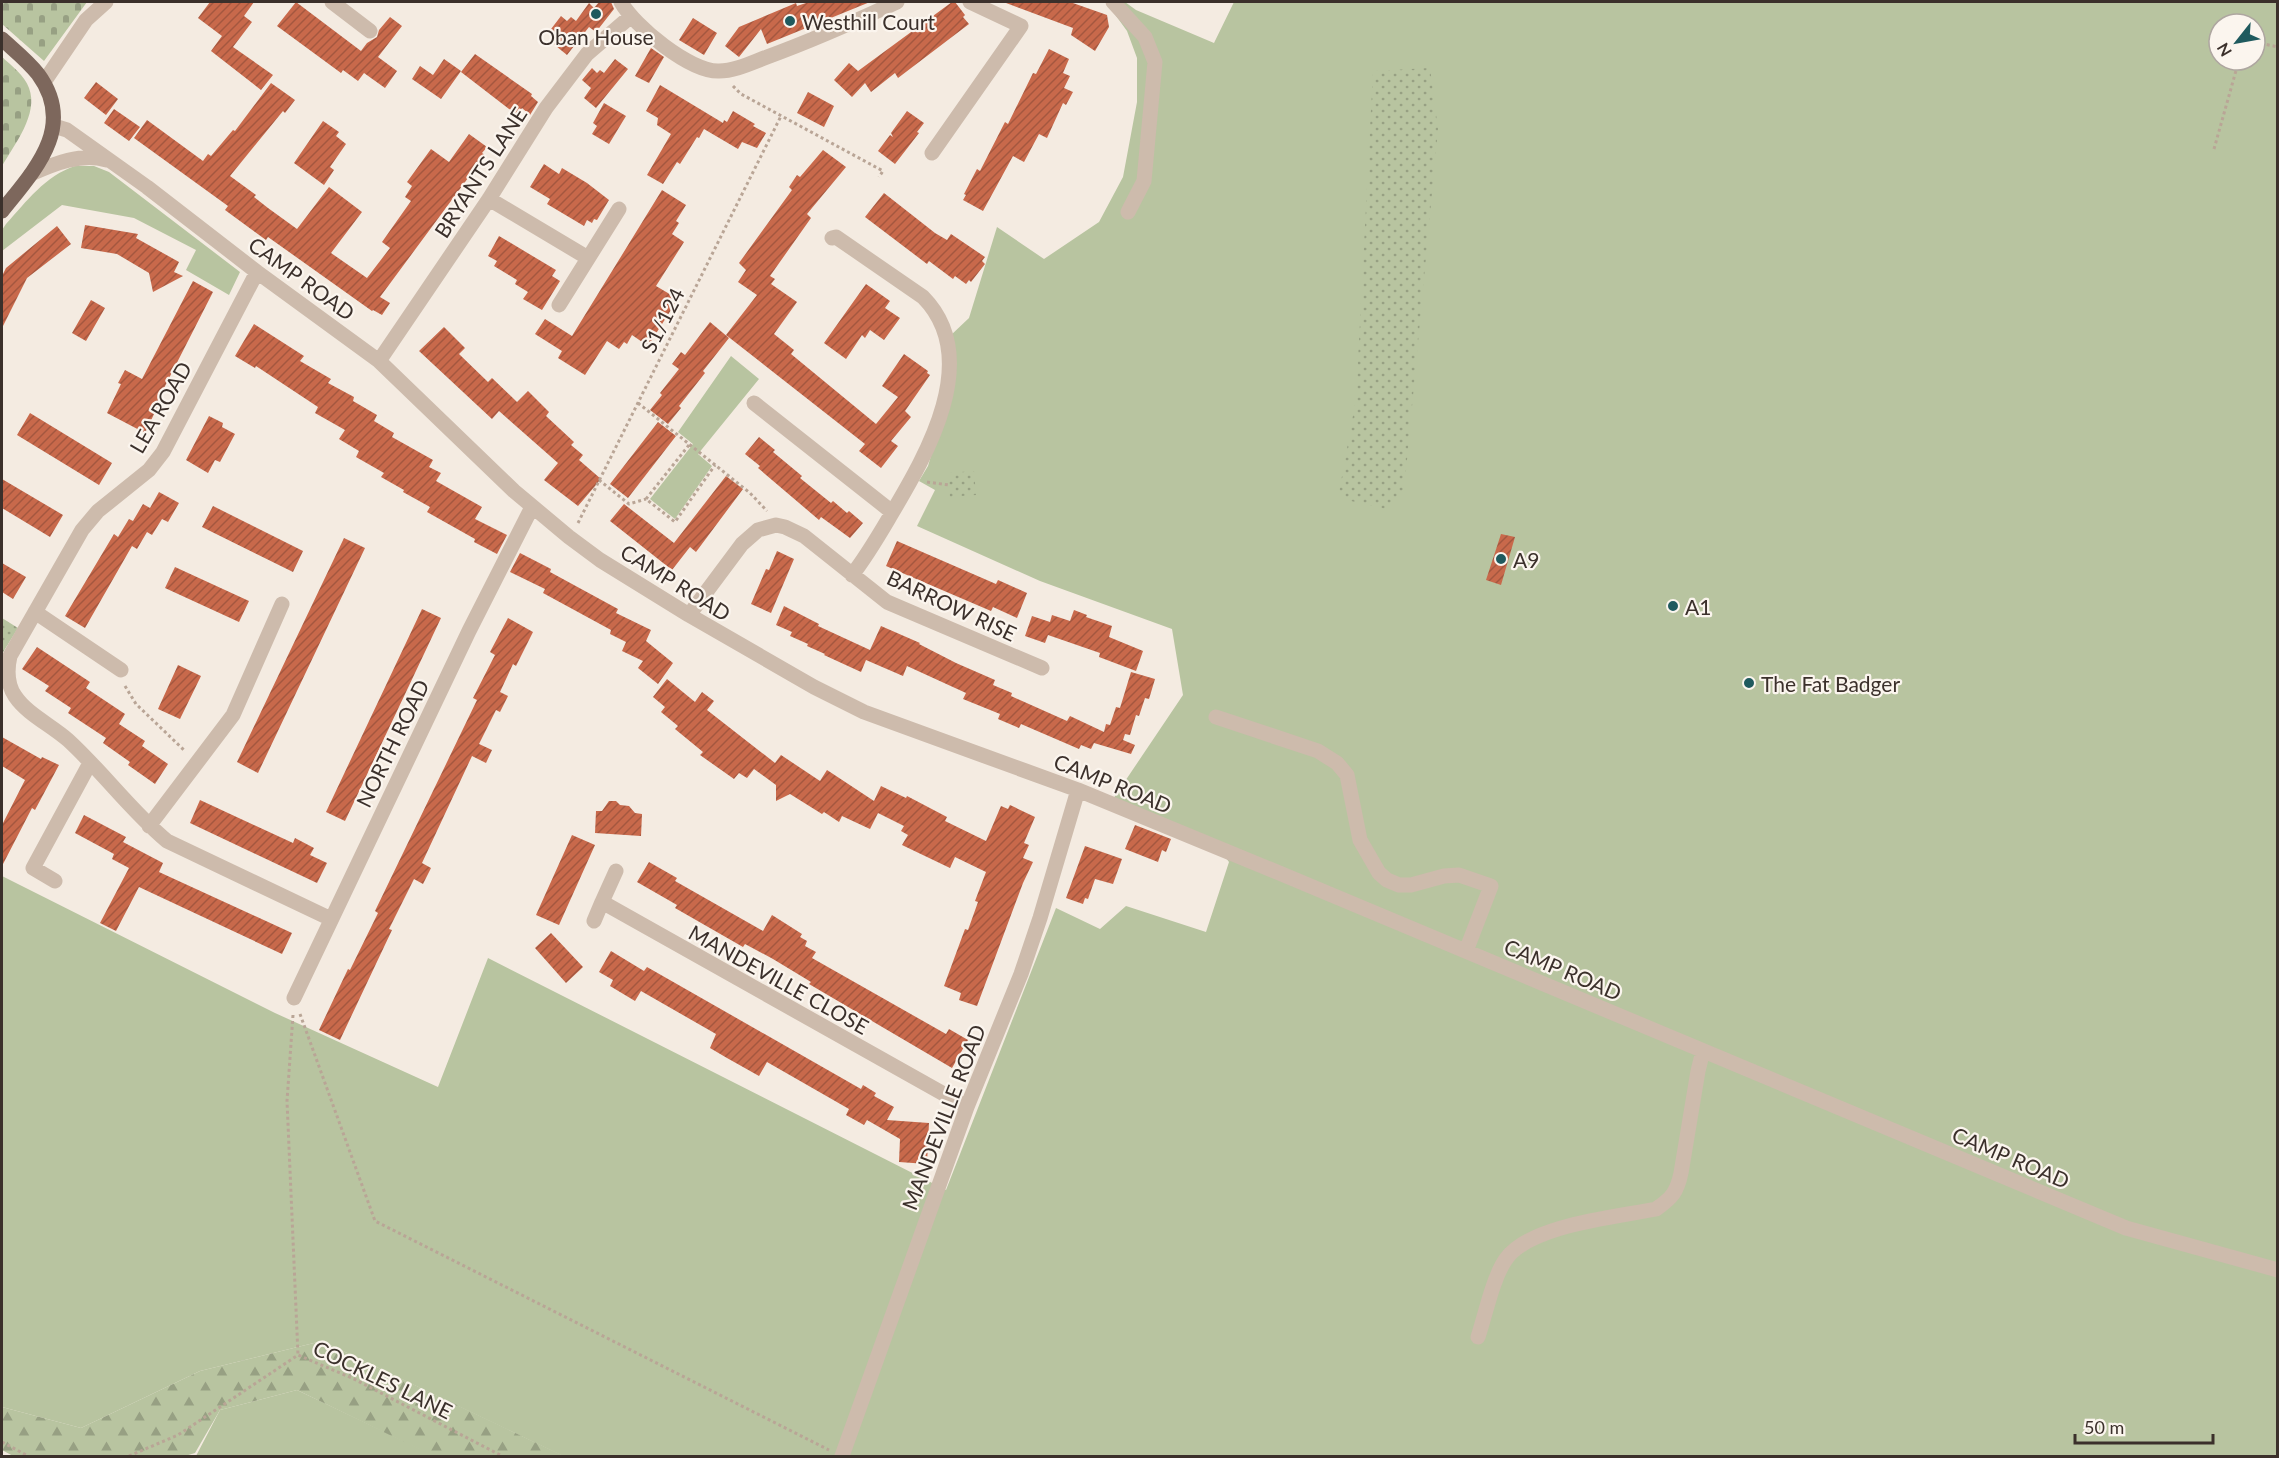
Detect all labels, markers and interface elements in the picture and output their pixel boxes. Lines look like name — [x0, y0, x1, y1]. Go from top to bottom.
marker: Oban House — [589, 7, 603, 21]
place label: Westhill Court — [802, 9, 935, 34]
north arrow — [2207, 12, 2267, 72]
marker: Westhill Court — [783, 14, 797, 28]
place label: Oban House — [538, 24, 654, 49]
text: N — [2212, 40, 2235, 60]
street label: BRYANTS LANE — [429, 102, 531, 242]
street label: CAMP ROAD — [244, 231, 360, 325]
street label: S1/124 — [635, 283, 689, 357]
street label: LEA ROAD — [124, 357, 196, 457]
street label: CAMP ROAD — [616, 538, 736, 626]
place label: A9 — [1513, 547, 1539, 572]
marker: A9 — [1494, 552, 1508, 566]
street label: BARROW RISE — [883, 564, 1021, 646]
place label: A1 — [1685, 594, 1711, 619]
marker: A1 — [1666, 599, 1680, 613]
place label: The Fat Badger — [1761, 671, 1900, 696]
street label: NORTH ROAD — [350, 675, 434, 811]
marker: The Fat Badger — [1742, 676, 1756, 690]
street label: CAMP ROAD — [1050, 748, 1176, 818]
street label: MANDEVILLE CLOSE — [685, 919, 873, 1039]
street label: CAMP ROAD — [1501, 933, 1625, 1005]
street label: MANDEVILLE ROAD — [896, 1021, 990, 1213]
street label: CAMP ROAD — [1949, 1121, 2073, 1193]
street label: COCKLES LANE — [310, 1335, 456, 1423]
scale bar — [2075, 1407, 2213, 1445]
text: 50 m — [2084, 1416, 2124, 1438]

